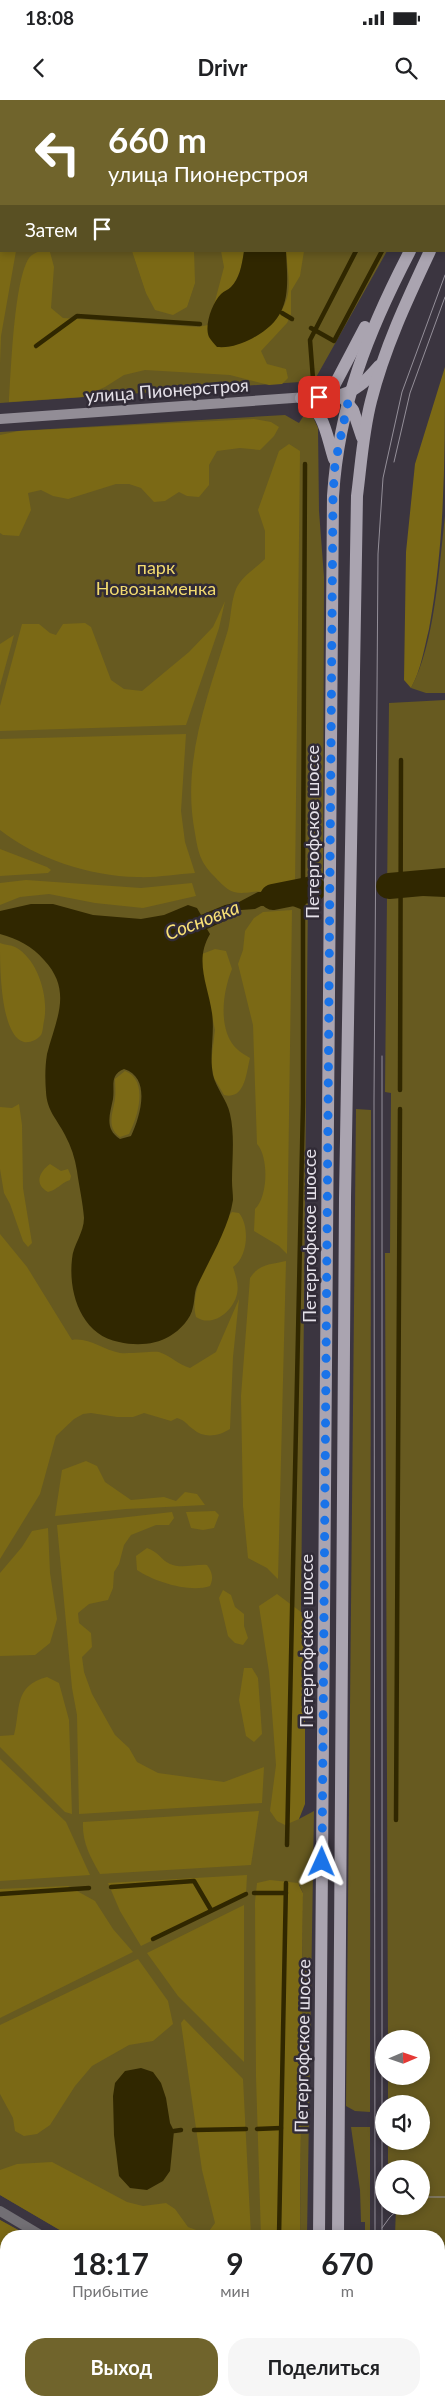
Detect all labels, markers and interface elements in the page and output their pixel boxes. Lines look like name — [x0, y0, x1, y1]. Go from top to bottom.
text: 18:08 — [25, 6, 74, 29]
icon: back — [25, 54, 53, 82]
text: Drivr — [197, 54, 248, 81]
icon: search — [392, 54, 420, 82]
text: 660 m — [108, 118, 207, 160]
icon: left — [25, 120, 90, 185]
text: улица Пионерстроя — [108, 160, 308, 187]
icon: arrive — [88, 215, 116, 243]
text: Затем — [25, 218, 78, 241]
street label: улица Пионерстроя — [84, 373, 249, 407]
pin — [298, 376, 340, 418]
icon: arrive — [305, 383, 333, 411]
park label: парк Новознаменка — [96, 556, 216, 599]
street label: Петергофское шоссе — [301, 745, 323, 919]
water label: Сосновка — [162, 895, 242, 944]
street label: Петергофское шоссе — [298, 1149, 320, 1323]
street label: Петергофское шоссе — [295, 1554, 317, 1728]
position arrow — [295, 1835, 347, 1887]
street label: Петергофское шоссе — [289, 1959, 315, 2133]
north arrow — [375, 2030, 430, 2085]
map controls — [375, 2030, 430, 2215]
button: sound — [375, 2095, 430, 2150]
button: search — [375, 2160, 430, 2215]
text: 18:17 — [71, 2245, 149, 2281]
text: 9 — [226, 2245, 244, 2281]
text: 670 — [321, 2245, 374, 2281]
text: Прибытие — [72, 2281, 148, 2300]
text: мин — [220, 2281, 250, 2300]
text: m — [341, 2281, 354, 2300]
button: Выход — [25, 2338, 218, 2396]
button: Поделиться — [228, 2338, 420, 2396]

